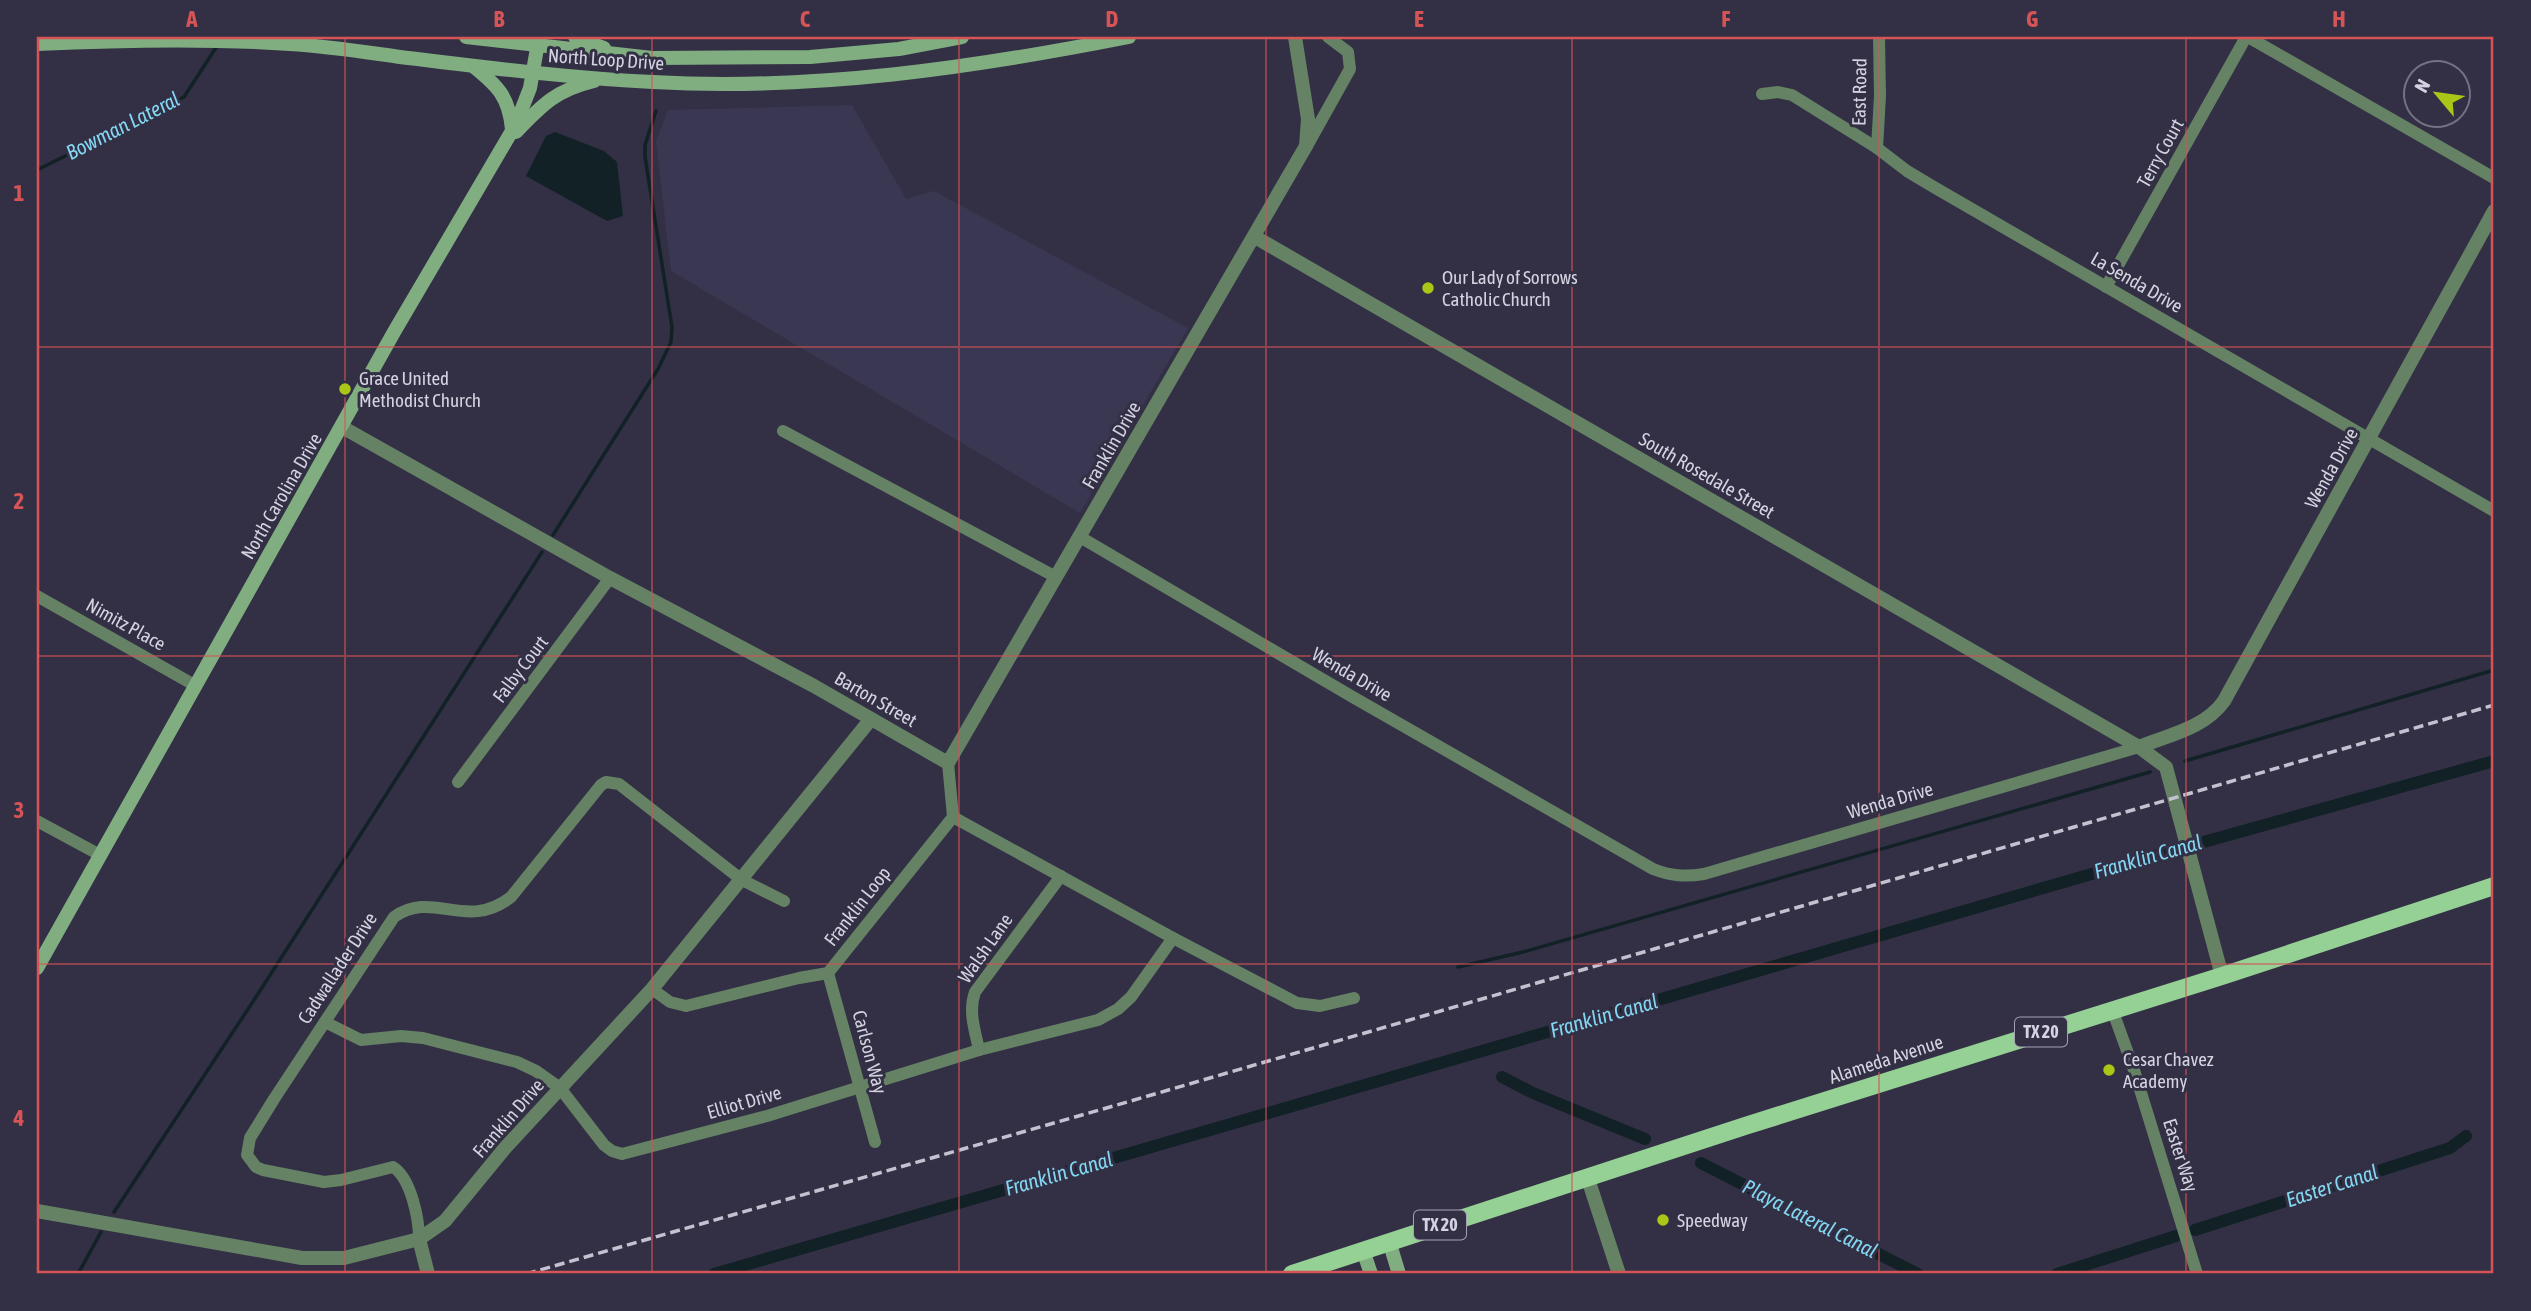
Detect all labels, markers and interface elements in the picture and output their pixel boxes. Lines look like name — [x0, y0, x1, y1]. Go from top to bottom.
text: A — [185, 6, 198, 32]
text: B — [494, 6, 505, 32]
text: C — [800, 6, 811, 32]
text: D — [1106, 6, 1119, 32]
text: E — [1414, 6, 1424, 32]
text: F — [1721, 6, 1731, 32]
text: G — [2026, 6, 2038, 32]
text: H — [2332, 6, 2346, 32]
street label: North Loop Drive — [547, 44, 665, 74]
street label: East Road — [1847, 58, 1871, 126]
north arrow — [2402, 60, 2472, 130]
text: N — [2410, 76, 2434, 96]
water label: Bowman Lateral — [62, 86, 183, 164]
street label: Terry Court — [2132, 115, 2188, 191]
text: 1 — [14, 180, 25, 206]
street label: La Senda Drive — [2087, 247, 2187, 317]
place label: Our Lady of Sorrows Catholic Church — [1442, 266, 1578, 310]
marker: Our Lady of Sorrows Catholic Church — [1420, 280, 1436, 296]
place label: Grace United Methodist Church — [359, 367, 481, 411]
marker: Grace United Methodist Church — [337, 381, 353, 397]
street label: Franklin Drive — [1077, 397, 1145, 493]
street label: Wenda Drive — [2300, 424, 2362, 512]
street label: South Rosedale Street — [1635, 427, 1779, 523]
street label: North Carolina Drive — [236, 429, 326, 563]
text: 2 — [14, 488, 24, 514]
street label: Nimitz Place — [82, 593, 170, 655]
street label: Falby Court — [488, 631, 552, 707]
street label: Wenda Drive — [1308, 642, 1396, 706]
street label: Barton Street — [831, 667, 921, 731]
street label: Wenda Drive — [1844, 777, 1936, 823]
text: 3 — [14, 797, 24, 823]
water label: Franklin Canal — [2091, 829, 2204, 883]
street label: Franklin Loop — [819, 862, 895, 950]
street label: Cadwallader Drive — [293, 908, 381, 1028]
street label: Walsh Lane — [953, 909, 1017, 987]
water label: Franklin Canal — [1547, 988, 1660, 1042]
street label: Carlson Way — [848, 1008, 892, 1096]
road number: TX 20 — [2015, 1017, 2067, 1046]
street label: Alameda Avenue — [1826, 1030, 1946, 1088]
place label: Cesar Chavez Academy — [2123, 1048, 2214, 1092]
marker: Cesar Chavez Academy — [2101, 1062, 2117, 1078]
street label: Franklin Drive — [468, 1074, 548, 1162]
street label: Elliot Drive — [704, 1081, 784, 1123]
text: 4 — [13, 1105, 25, 1131]
street label: Easter Way — [2159, 1116, 2203, 1195]
water label: Franklin Canal — [1002, 1146, 1115, 1200]
water label: Easter Canal — [2283, 1159, 2381, 1211]
water label: Playa Lateral Canal — [1739, 1174, 1882, 1262]
place label: Speedway — [1677, 1209, 1748, 1231]
road number: TX 20 — [1414, 1210, 1466, 1240]
marker: Speedway — [1655, 1212, 1671, 1228]

